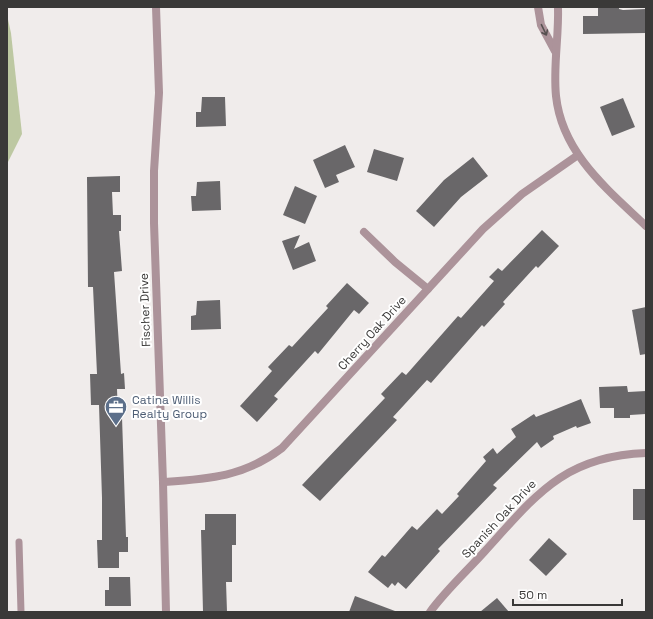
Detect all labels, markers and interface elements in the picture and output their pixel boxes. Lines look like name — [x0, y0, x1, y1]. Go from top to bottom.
one-way arrow — [541, 24, 548, 36]
street label: Fischer Drive — [136, 273, 154, 347]
street label: Cherry Oak Drive — [334, 292, 410, 374]
place label: Catina Willis Realty Group — [132, 392, 207, 422]
office icon: Catina Willis Realty Group — [103, 394, 129, 427]
street label: Spanish Oak Drive — [458, 476, 540, 562]
scale bar — [513, 581, 622, 607]
text: 50 m — [519, 587, 547, 603]

